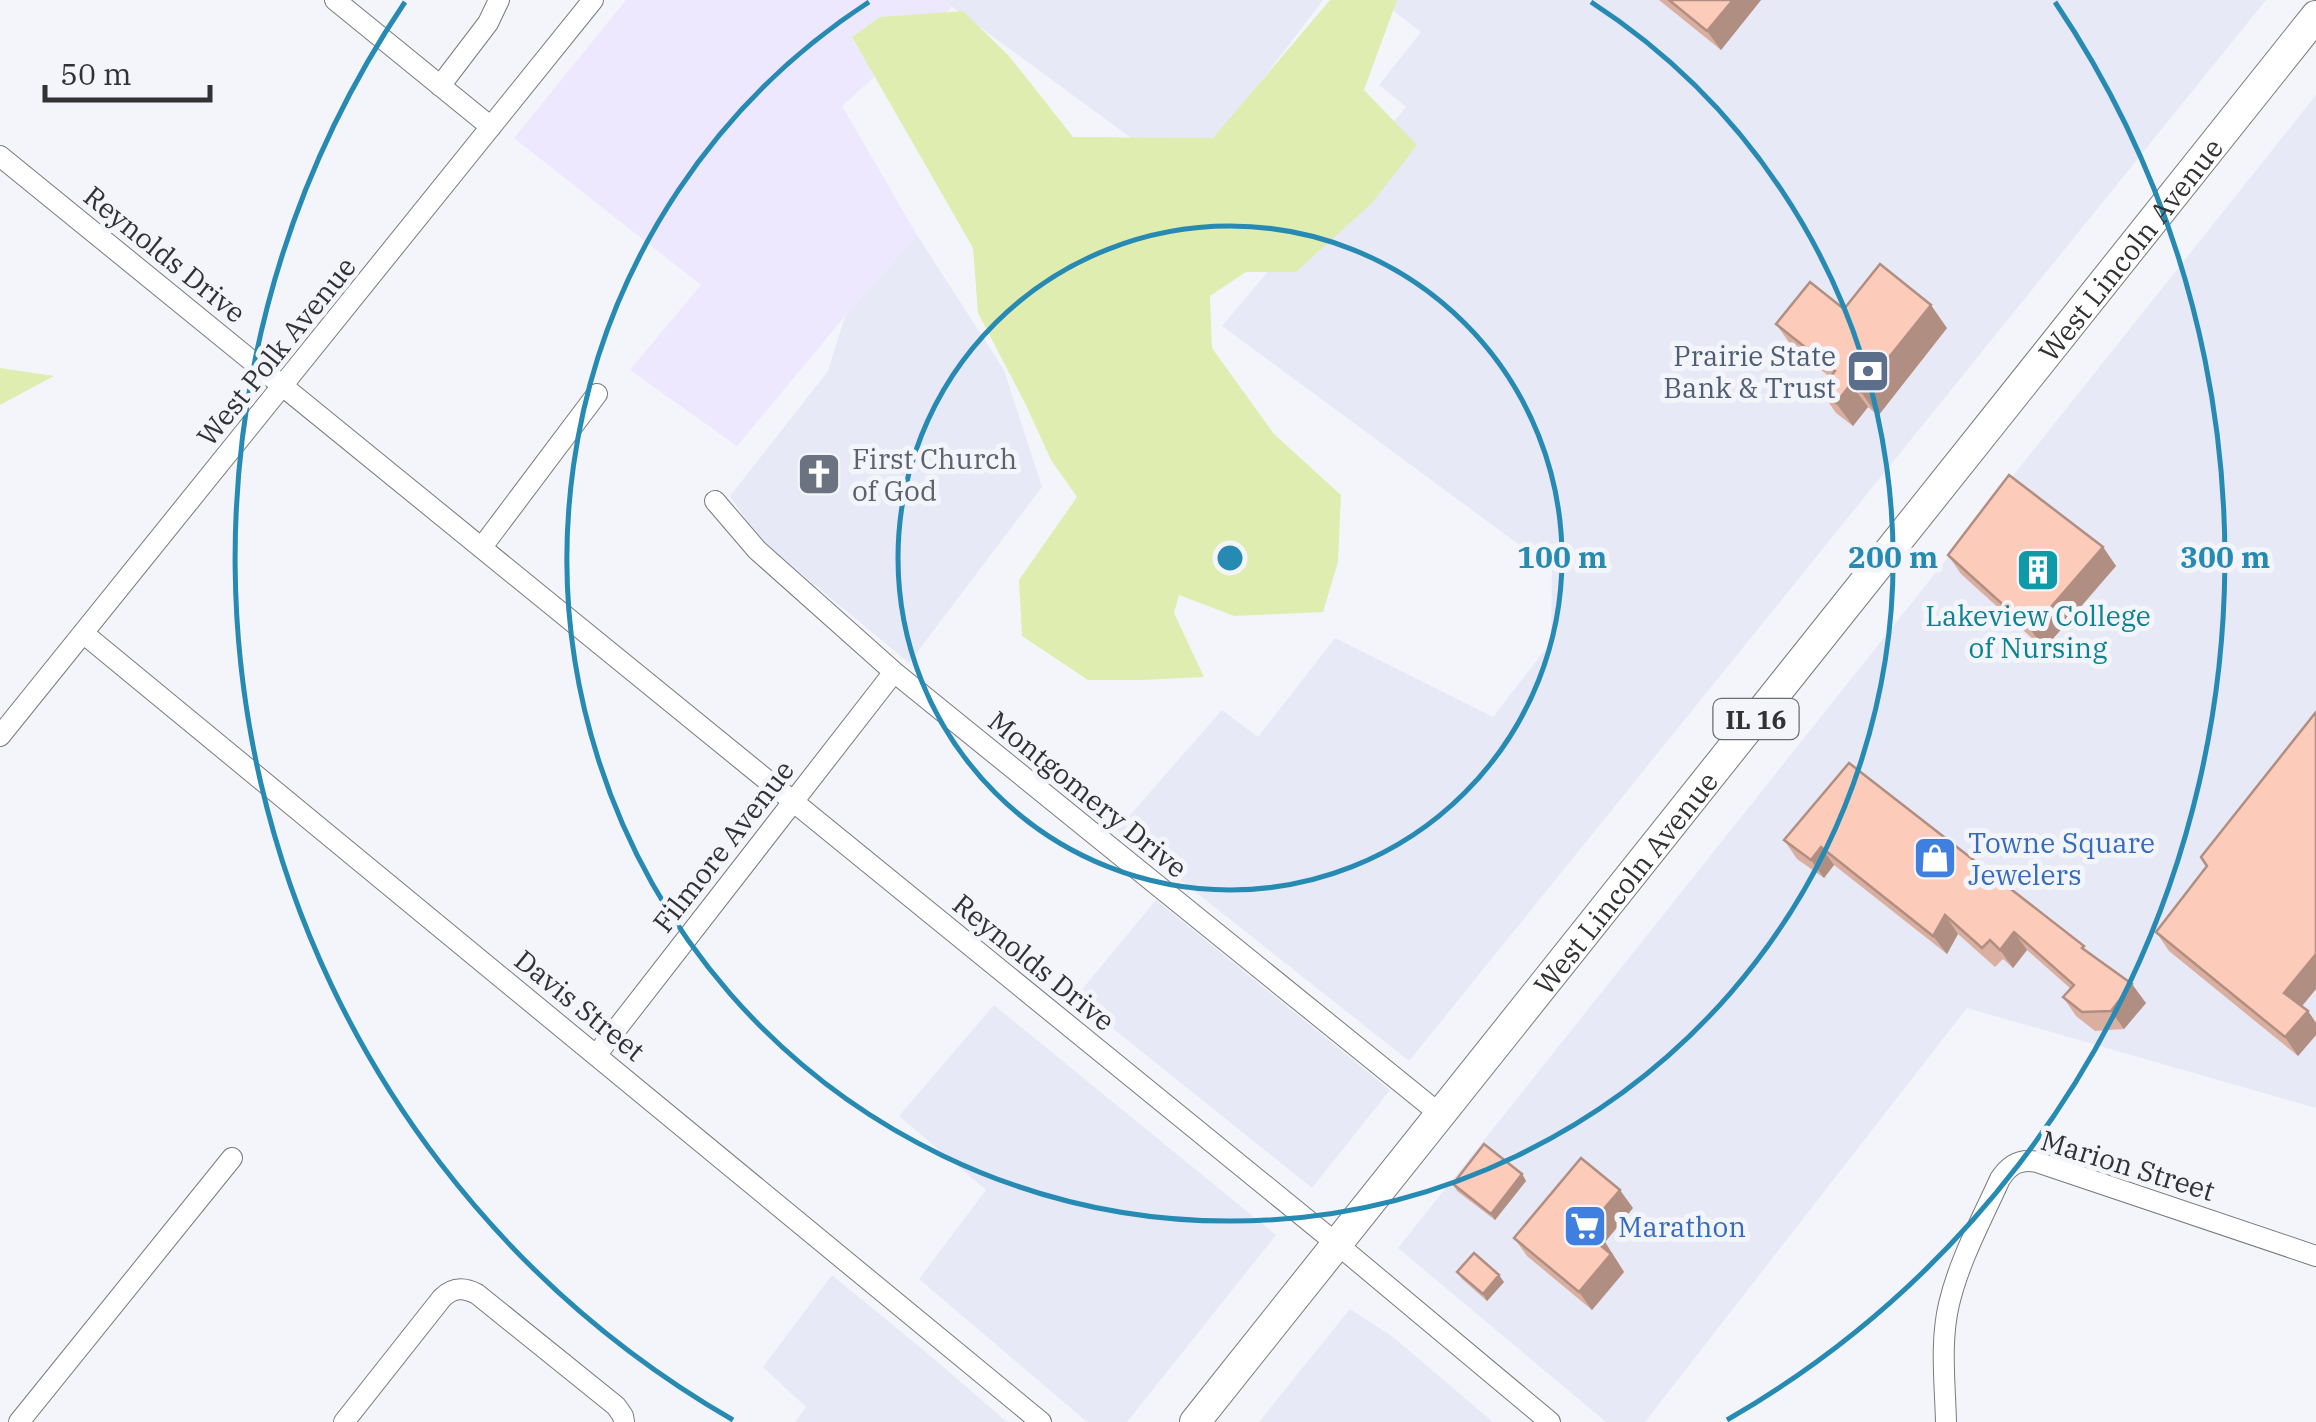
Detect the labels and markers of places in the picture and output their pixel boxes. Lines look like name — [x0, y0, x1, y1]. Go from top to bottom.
place label: Prairie State Bank & Trust — [1663, 337, 1836, 406]
bank icon: Prairie State Bank & Trust — [1845, 348, 1891, 394]
place label: First Church of God — [852, 440, 1017, 509]
church icon: First Church of God — [796, 451, 842, 497]
centre of rings — [1212, 540, 1248, 576]
building icon: Lakeview College of Nursing — [2015, 547, 2061, 593]
place label: Lakeview College of Nursing — [1925, 597, 2151, 666]
place label: Towne Square Jewelers — [1968, 824, 2155, 893]
shop icon: Towne Square Jewelers — [1912, 835, 1958, 881]
supermarket icon: Marathon — [1562, 1203, 1608, 1249]
place label: Marathon — [1618, 1208, 1746, 1245]

